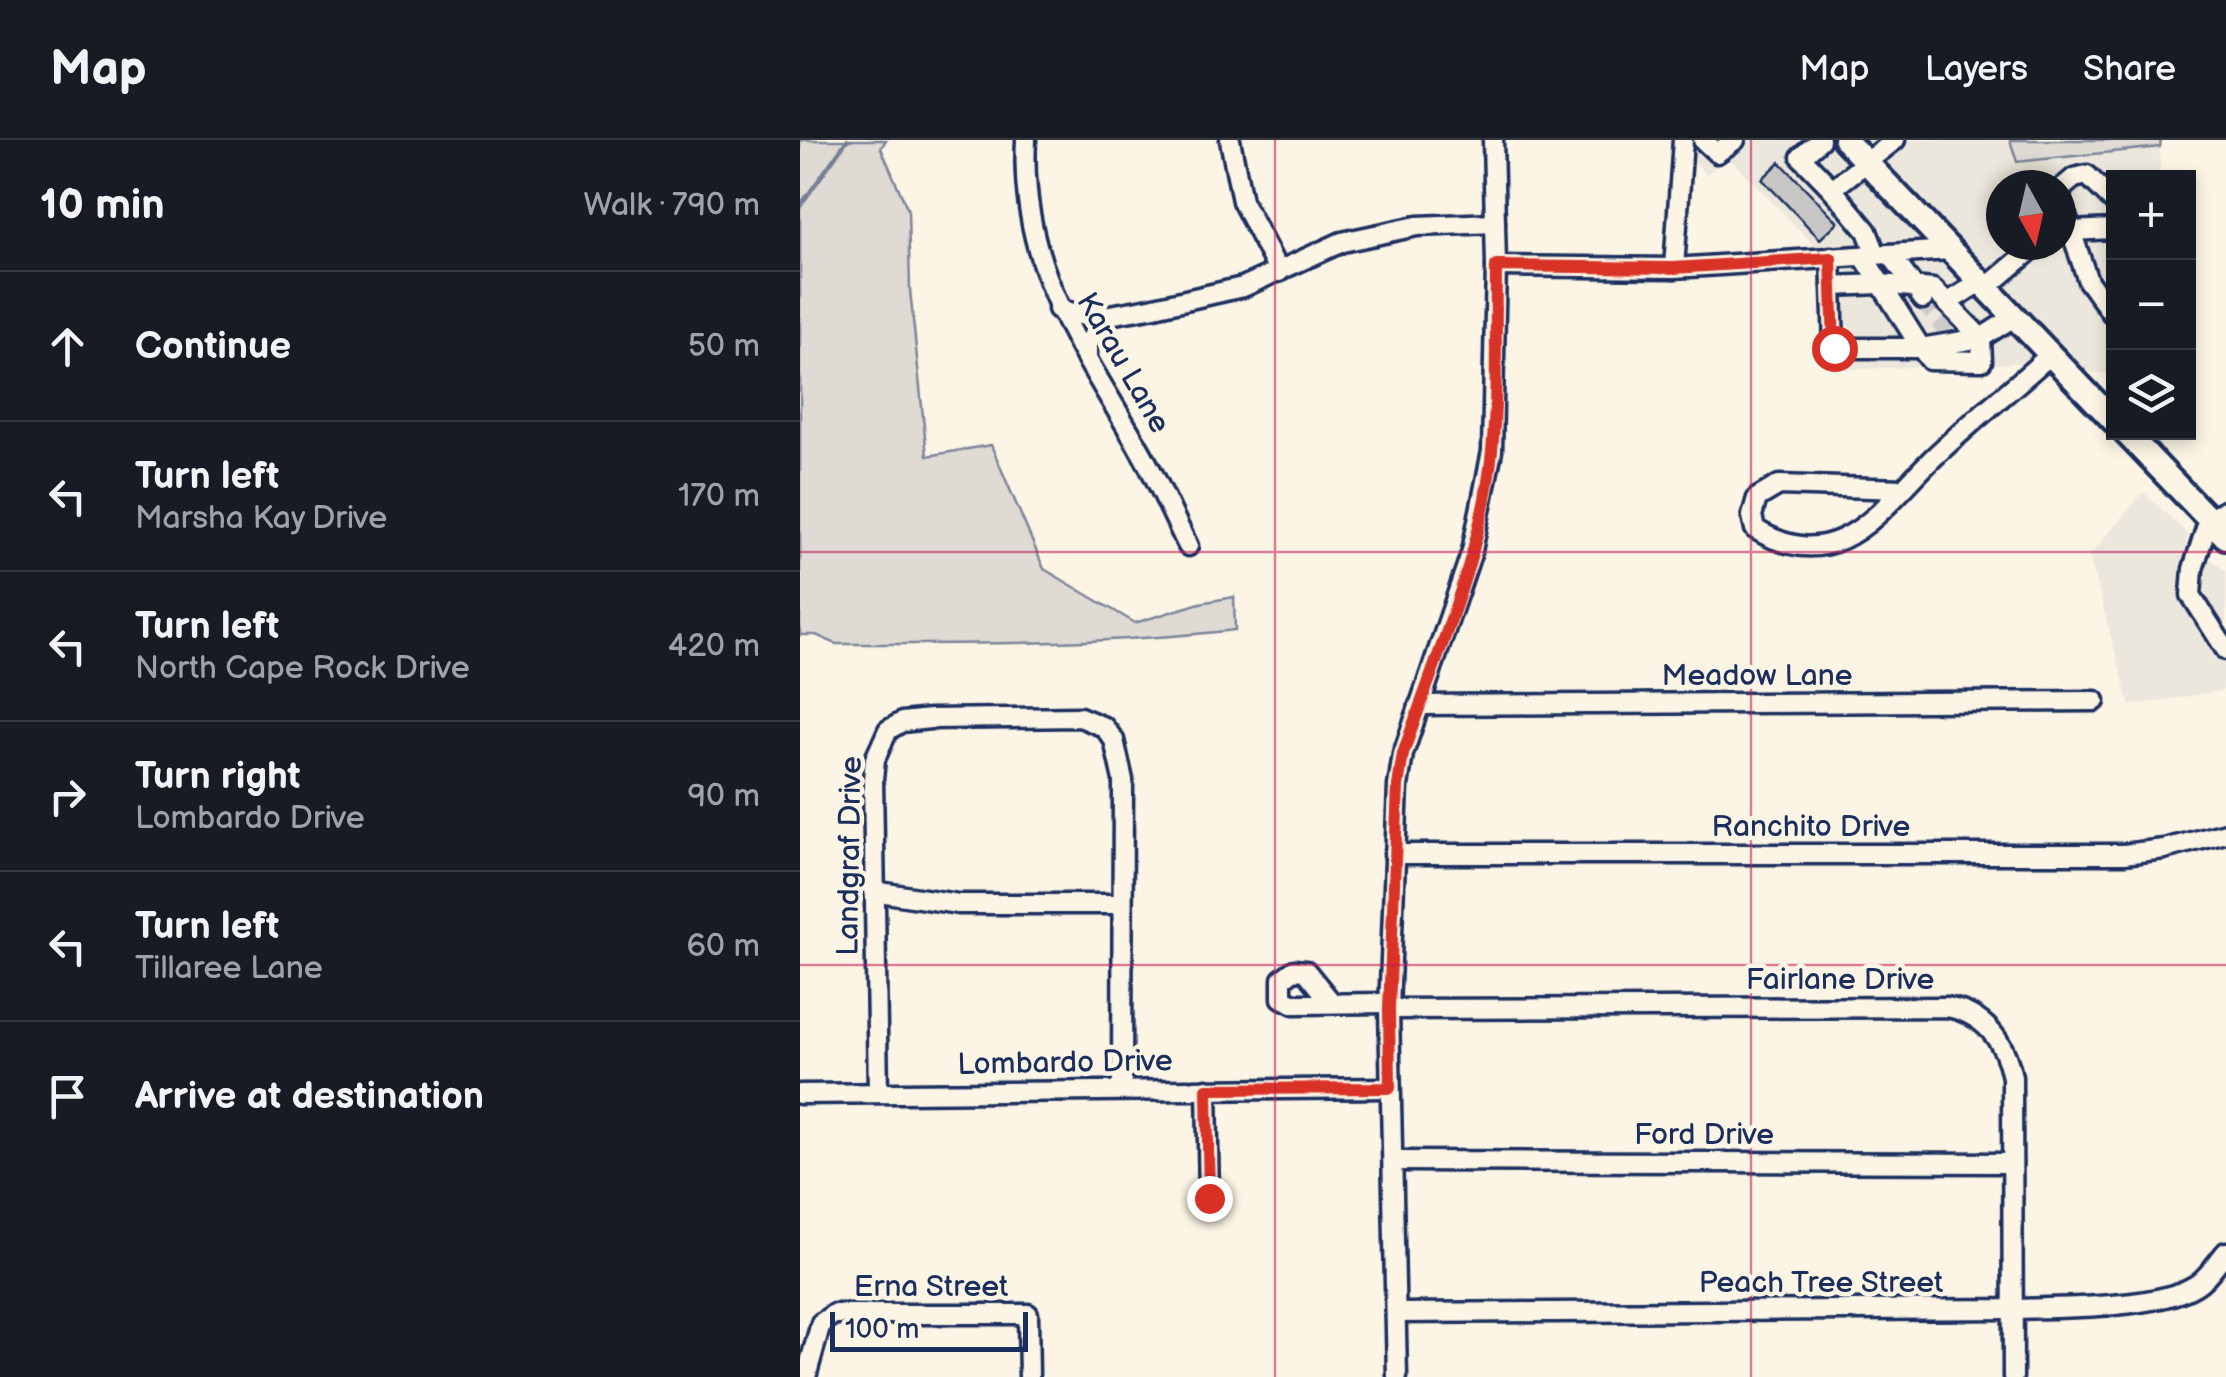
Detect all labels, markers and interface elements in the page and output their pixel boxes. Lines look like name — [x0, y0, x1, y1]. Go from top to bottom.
text: Map — [50, 41, 146, 98]
text: Map — [1799, 48, 1870, 91]
text: Layers — [1925, 48, 2028, 91]
text: Share — [2083, 48, 2176, 91]
north arrow — [1986, 170, 2076, 260]
map controls — [2106, 170, 2196, 440]
button: + — [2106, 170, 2196, 260]
text: 10 min — [40, 180, 165, 231]
text: Walk · 790 m — [584, 186, 760, 225]
button: − — [2106, 260, 2196, 350]
street label: Karau Lane — [1068, 286, 1178, 440]
icon: ahead — [40, 319, 95, 374]
text: Continue — [135, 324, 291, 369]
route start — [1812, 326, 1858, 372]
text: 50 m — [688, 327, 760, 366]
button: layers — [2106, 350, 2196, 440]
text: Turn left — [135, 454, 279, 499]
icon: left — [40, 469, 95, 524]
text: 170 m — [678, 477, 760, 516]
text: Marsha Kay Drive — [135, 499, 387, 538]
text: Turn left — [135, 604, 279, 649]
icon: left — [40, 619, 95, 674]
text: 420 m — [668, 627, 760, 666]
text: North Cape Rock Drive — [135, 649, 470, 688]
street label: Meadow Lane — [1662, 658, 1852, 694]
text: Turn right — [135, 754, 300, 799]
street label: Landgraf Drive — [830, 756, 870, 956]
icon: right — [40, 769, 95, 824]
text: 90 m — [688, 777, 760, 816]
text: Lombardo Drive — [135, 799, 365, 838]
street label: Ranchito Drive — [1712, 809, 1910, 845]
text: Turn left — [135, 904, 279, 949]
icon: left — [40, 919, 95, 974]
text: 60 m — [687, 927, 760, 966]
text: Tillaree Lane — [135, 949, 323, 988]
street label: Fairlane Drive — [1746, 962, 1934, 998]
street label: Lombardo Drive — [957, 1043, 1173, 1083]
icon: arrive — [40, 1069, 95, 1124]
text: Arrive at destination — [135, 1074, 484, 1119]
street label: Ford Drive — [1634, 1117, 1774, 1153]
route end — [1187, 1176, 1233, 1222]
street label: Peach Tree Street — [1699, 1265, 1943, 1301]
street label: Erna Street — [854, 1269, 1008, 1305]
scale bar — [830, 1307, 1028, 1352]
text: 100 m — [845, 1313, 919, 1346]

